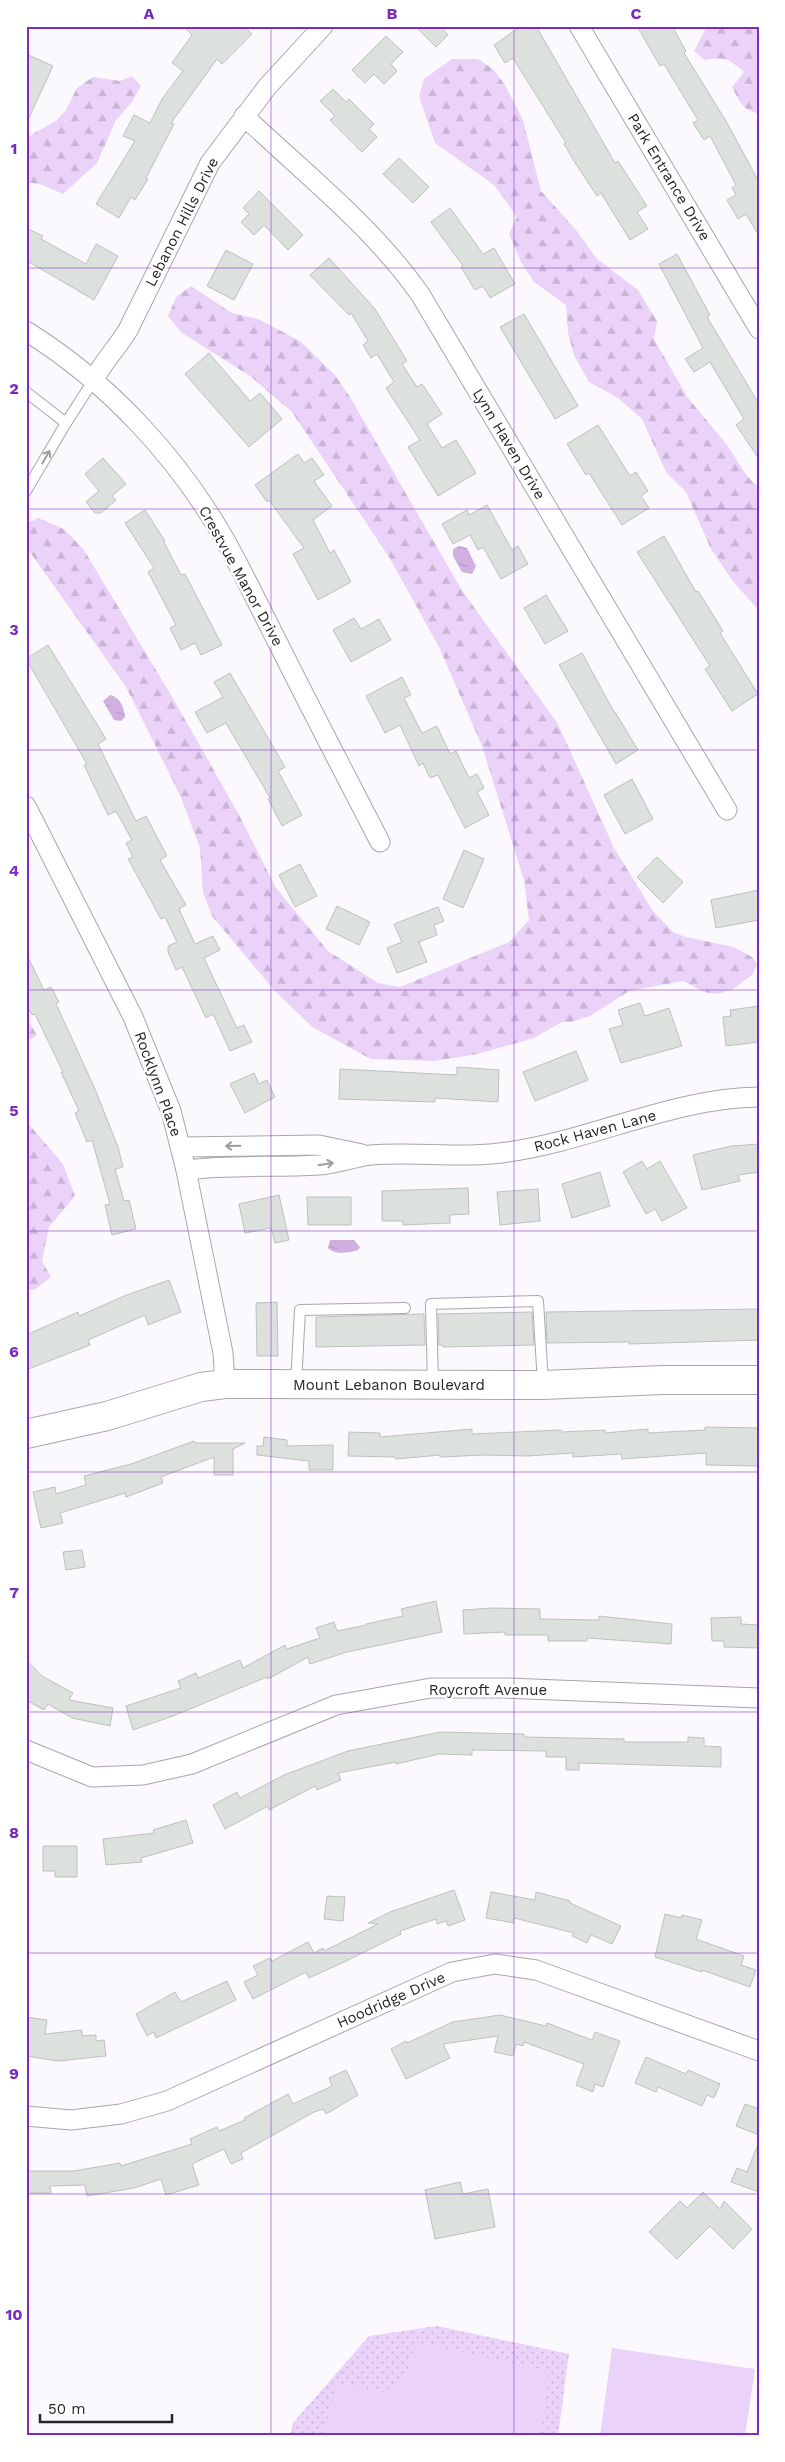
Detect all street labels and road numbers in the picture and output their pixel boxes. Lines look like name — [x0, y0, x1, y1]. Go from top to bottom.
street label: Park Entrance Drive — [624, 110, 714, 244]
street label: Lebanon Hills Drive — [142, 154, 222, 290]
street label: Lynn Haven Drive — [469, 385, 549, 503]
street label: Crestvue Manor Drive — [195, 503, 287, 649]
street label: Rocklynn Place — [131, 1029, 185, 1139]
street label: Rock Haven Lane — [532, 1106, 658, 1156]
street label: Mount Lebanon Boulevard — [293, 1376, 485, 1394]
street label: Roycroft Avenue — [429, 1681, 547, 1699]
street label: Hoodridge Drive — [334, 1968, 448, 2032]

